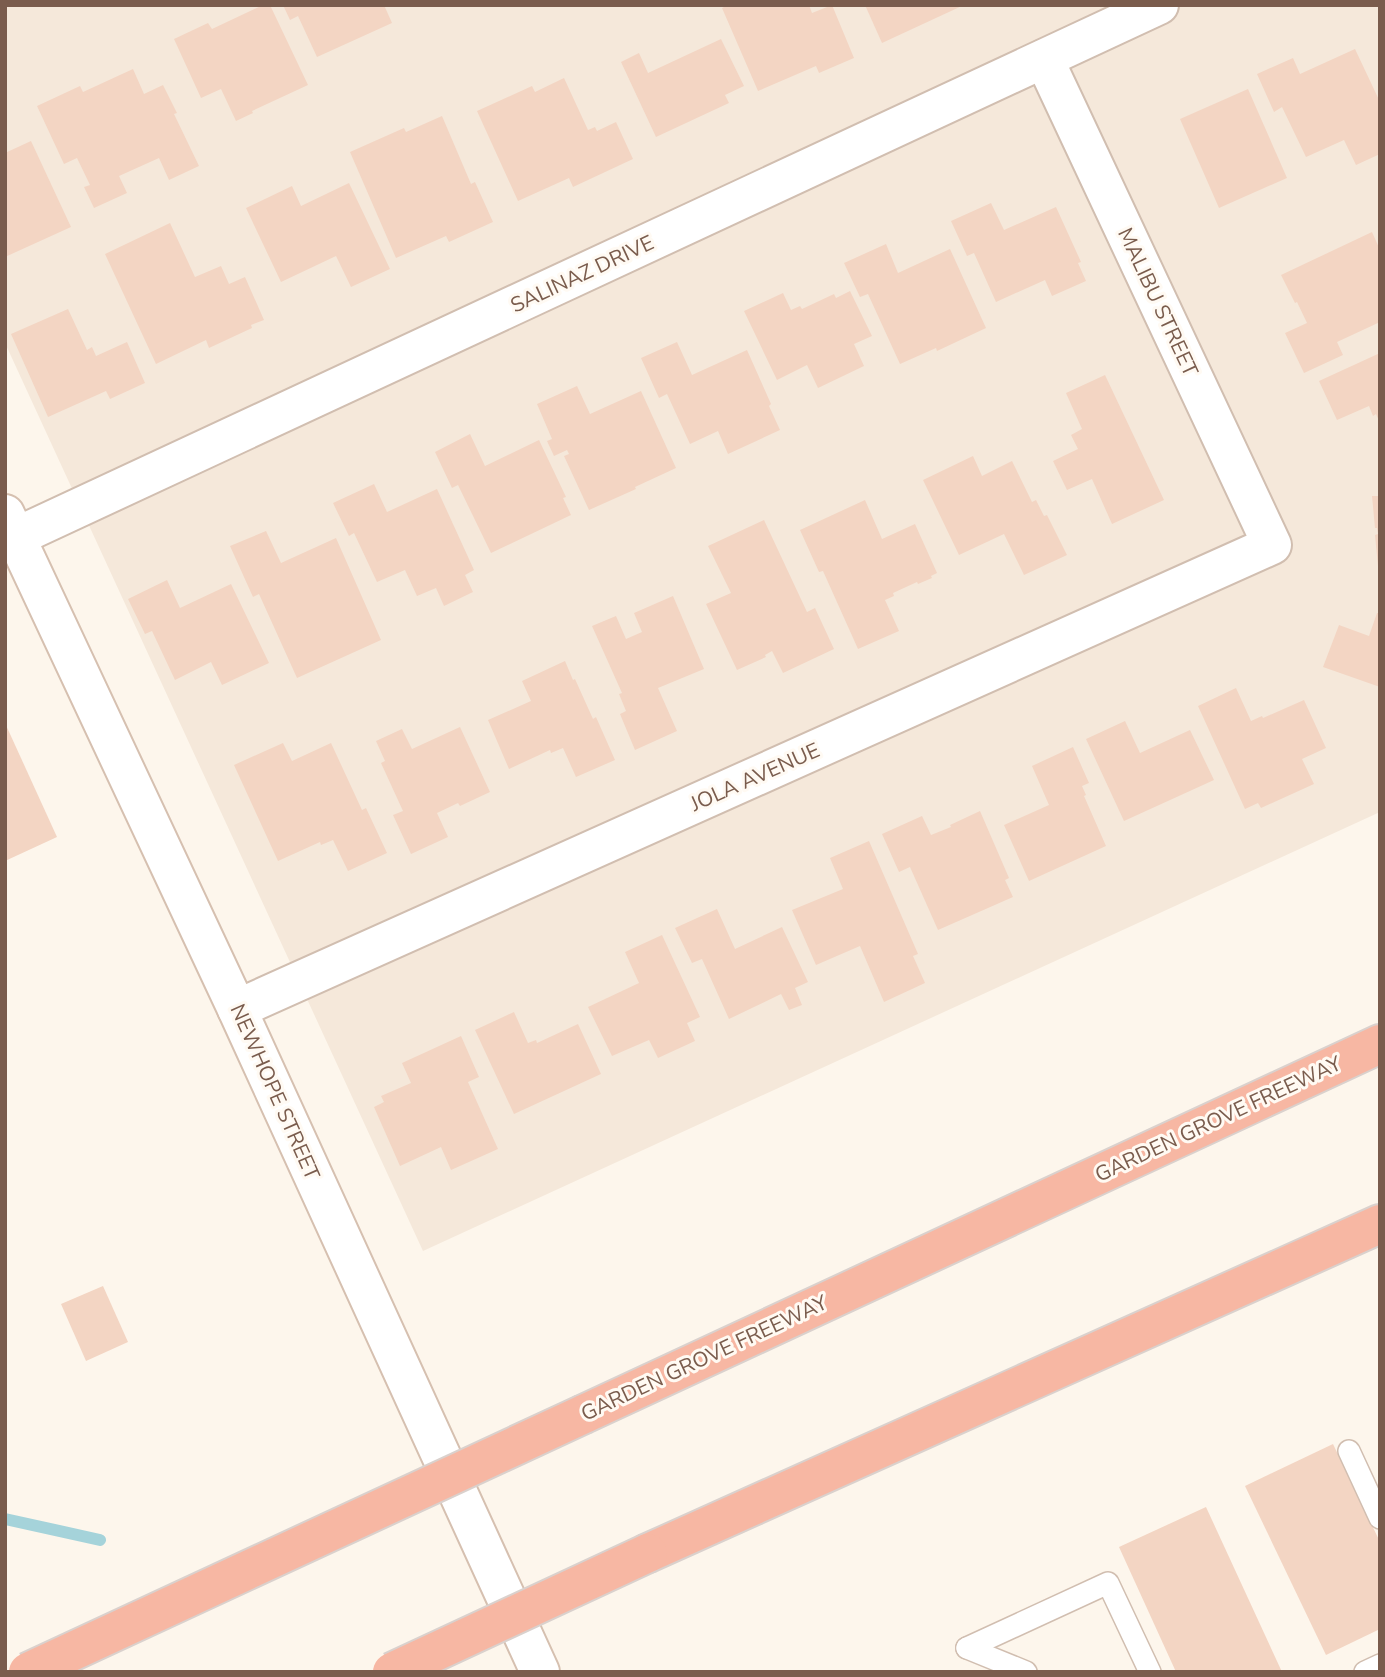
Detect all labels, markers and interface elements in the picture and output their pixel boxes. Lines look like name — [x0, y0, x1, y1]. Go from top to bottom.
street label: MALIBU STREET — [1111, 223, 1205, 381]
street label: SALINAZ DRIVE — [506, 229, 658, 319]
street label: JOLA AVENUE — [685, 736, 824, 818]
street label: NEWHOPE STREET — [224, 1000, 327, 1185]
street label: GARDEN GROVE FREEWAY — [1090, 1049, 1346, 1188]
street label: GARDEN GROVE FREEWAY — [576, 1288, 832, 1427]

